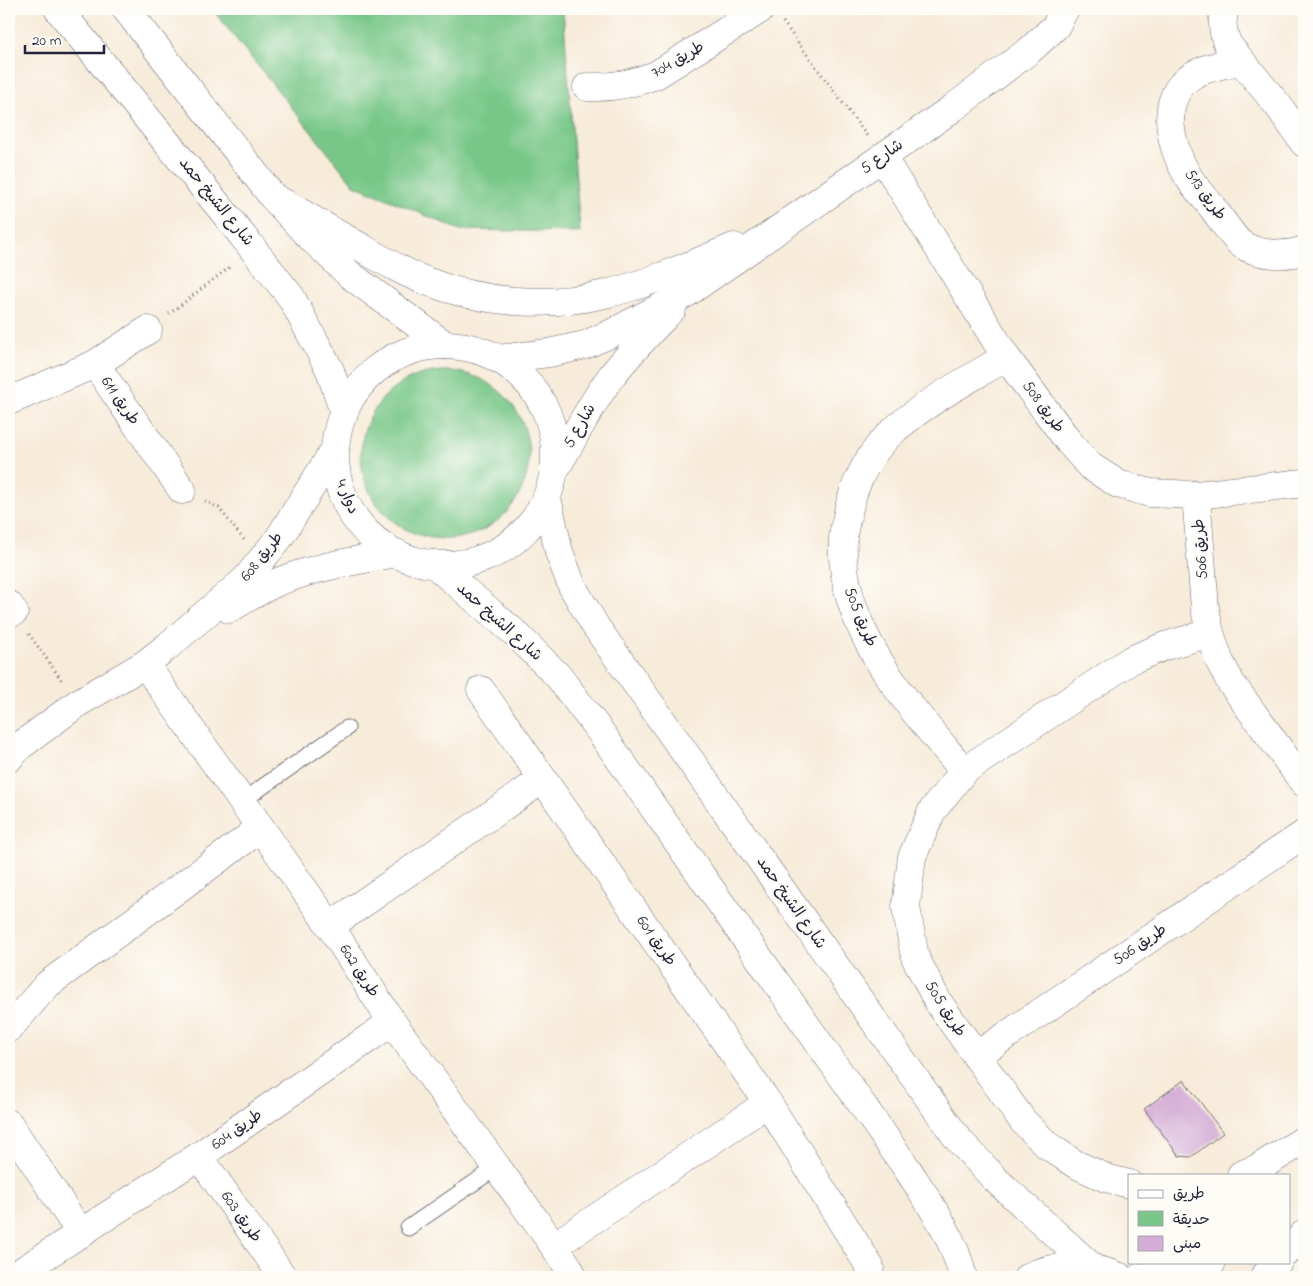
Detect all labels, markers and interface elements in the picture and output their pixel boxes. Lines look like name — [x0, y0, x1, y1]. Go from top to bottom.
scale bar — [25, 22, 104, 54]
text: 20 m — [32, 30, 62, 52]
street label: طريق 704 — [647, 35, 709, 85]
street label: شارع 5 — [856, 133, 908, 181]
street label: شارع الشيخ حمد — [173, 152, 259, 252]
street label: طريق 513 — [1178, 164, 1232, 226]
street label: طريق 611 — [94, 372, 146, 430]
street label: طريق 508 — [1016, 376, 1070, 438]
street label: شارع 5 — [558, 399, 602, 453]
street label: دوار 4 — [329, 476, 365, 518]
street label: طريق 506 — [1187, 518, 1215, 580]
street label: طريق 608 — [235, 527, 289, 587]
street label: شارع الشيخ حمد — [451, 577, 547, 667]
street label: طريق 505 — [837, 583, 883, 651]
street label: شارع الشيخ حمد — [750, 852, 832, 954]
street label: طريق 601 — [630, 911, 682, 971]
street label: طريق 506 — [1108, 918, 1172, 972]
street label: طريق 602 — [333, 940, 385, 1002]
street label: طريق 505 — [918, 976, 972, 1042]
street label: طريق 604 — [206, 1103, 268, 1157]
legend — [1128, 1174, 1290, 1264]
text: طريق — [1173, 1183, 1205, 1205]
street label: طريق 603 — [214, 1186, 268, 1248]
text: حديقة — [1173, 1209, 1210, 1231]
text: مبنى — [1173, 1233, 1201, 1255]

